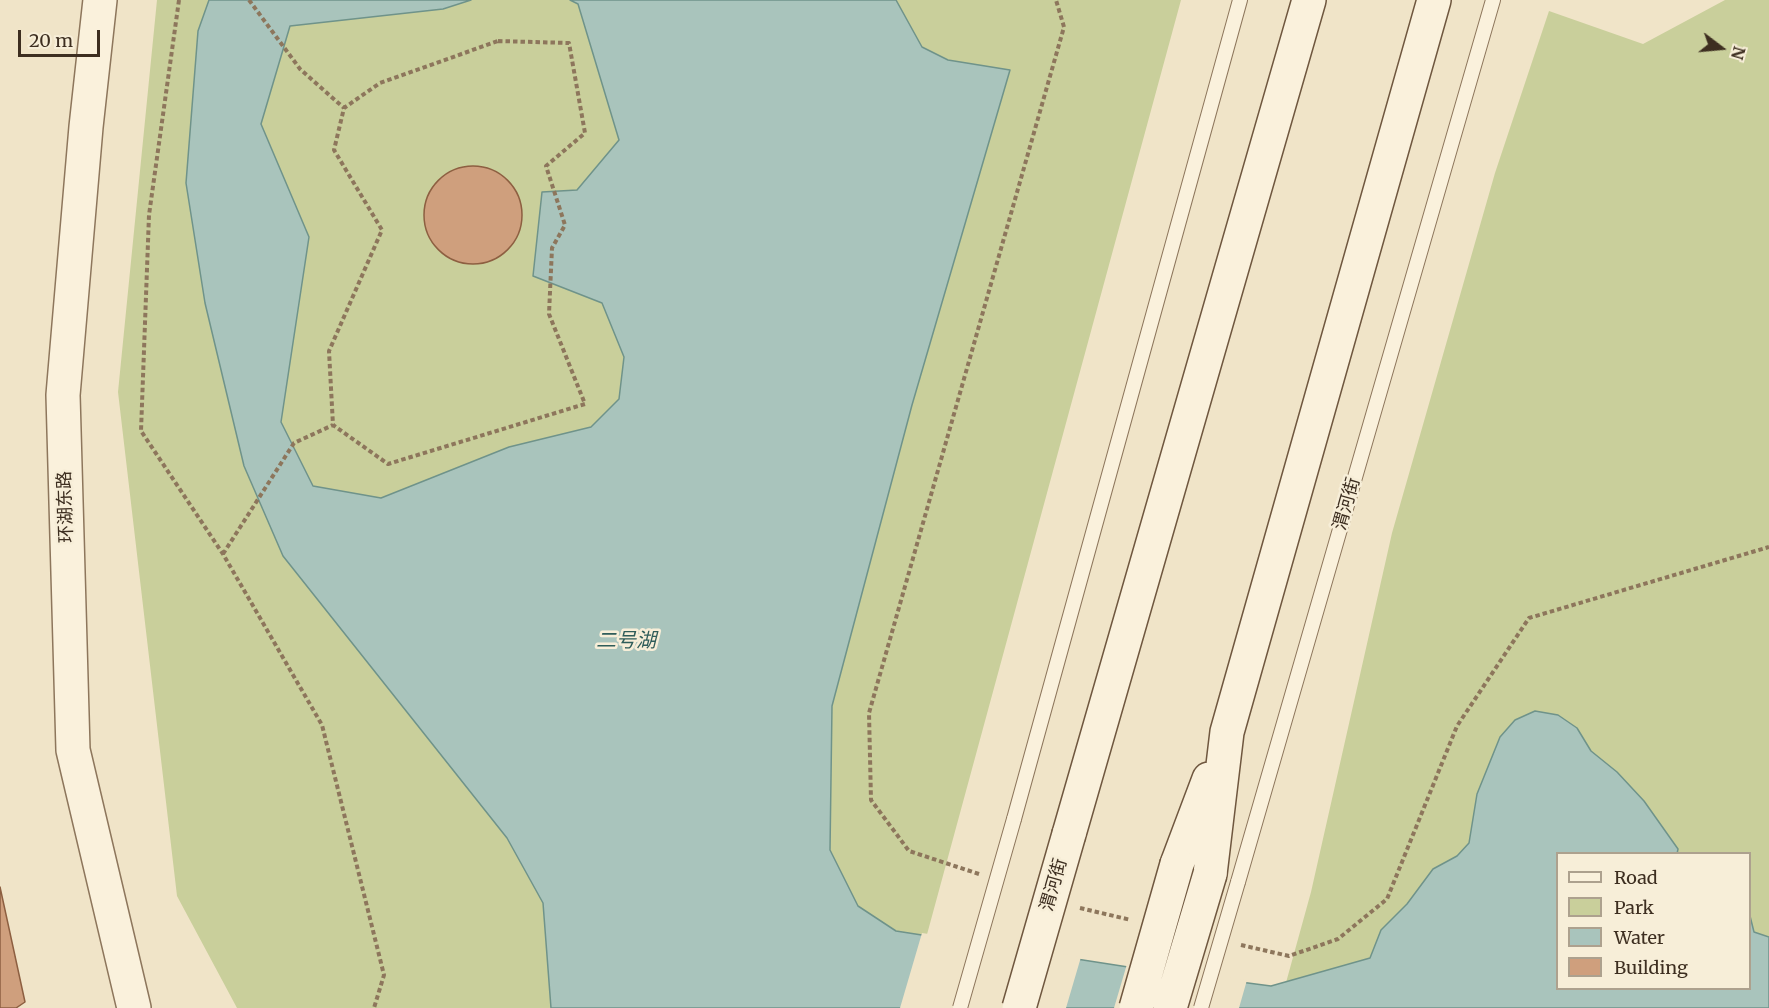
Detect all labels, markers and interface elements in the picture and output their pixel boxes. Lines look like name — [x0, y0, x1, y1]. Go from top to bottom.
scale bar — [21, 18, 104, 56]
north arrow — [1691, 18, 1751, 78]
text: 20 m — [29, 29, 73, 52]
text: N — [1727, 44, 1750, 62]
street label: 环湖东路 — [54, 471, 78, 543]
street label: 渭河街 — [1329, 475, 1365, 533]
water label: 二号湖 — [596, 629, 656, 653]
legend — [1556, 852, 1751, 990]
street label: 渭河街 — [1036, 856, 1072, 914]
text: Road — [1614, 866, 1658, 889]
text: Park — [1614, 896, 1654, 919]
text: Water — [1614, 926, 1665, 949]
text: Building — [1614, 956, 1688, 979]

